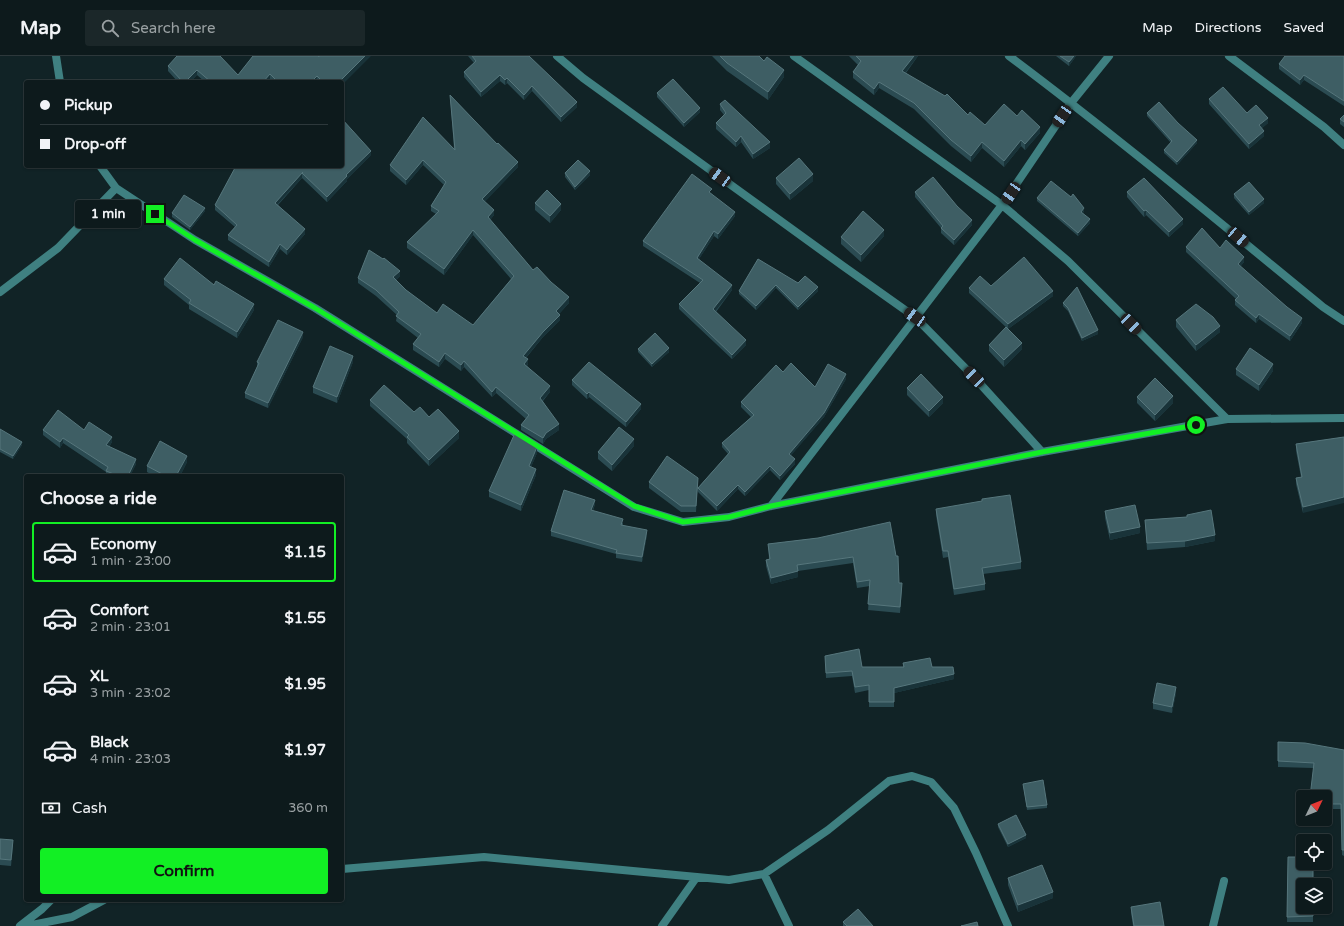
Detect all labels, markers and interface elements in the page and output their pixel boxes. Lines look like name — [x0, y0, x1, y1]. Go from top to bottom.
search box — [85, 10, 365, 46]
text: Map — [20, 17, 61, 39]
icon: search — [99, 17, 121, 39]
text: Search here — [131, 19, 215, 37]
text: Map — [1142, 19, 1173, 36]
text: Directions — [1195, 19, 1262, 36]
text: Saved — [1284, 19, 1324, 36]
text: Pickup — [64, 96, 112, 114]
car — [1050, 103, 1074, 129]
text: Drop-off — [64, 135, 126, 153]
car — [707, 165, 733, 189]
car — [999, 180, 1023, 206]
callout: 1 min — [75, 200, 141, 228]
route end — [146, 205, 164, 223]
text: 1 min — [91, 206, 125, 222]
car — [1225, 225, 1251, 249]
car — [902, 305, 928, 329]
car — [1118, 311, 1144, 337]
car — [961, 364, 987, 390]
route start — [1187, 416, 1205, 434]
text: Choose a ride — [40, 487, 157, 509]
icon: car — [42, 534, 78, 570]
text: Economy — [90, 535, 156, 553]
text: $1.15 — [285, 543, 326, 561]
text: 1 min · 23:00 — [90, 553, 171, 569]
icon: car — [42, 600, 78, 636]
text: Comfort — [90, 601, 149, 619]
text: $1.55 — [285, 609, 326, 627]
text: 2 min · 23:01 — [90, 619, 171, 635]
icon: car — [42, 666, 78, 702]
text: XL — [90, 667, 109, 685]
text: $1.95 — [285, 675, 326, 693]
text: 3 min · 23:02 — [90, 685, 171, 701]
icon: car — [42, 732, 78, 768]
text: Black — [90, 733, 129, 751]
text: $1.97 — [285, 741, 326, 759]
text: 4 min · 23:03 — [90, 751, 171, 767]
north arrow — [1296, 790, 1332, 826]
map controls — [1296, 790, 1332, 914]
icon: cash — [40, 797, 62, 819]
text: Cash — [72, 799, 107, 817]
text: 360 m — [288, 800, 328, 816]
button: locate — [1296, 834, 1332, 870]
button: Confirm — [40, 848, 328, 894]
button: layers — [1296, 878, 1332, 914]

